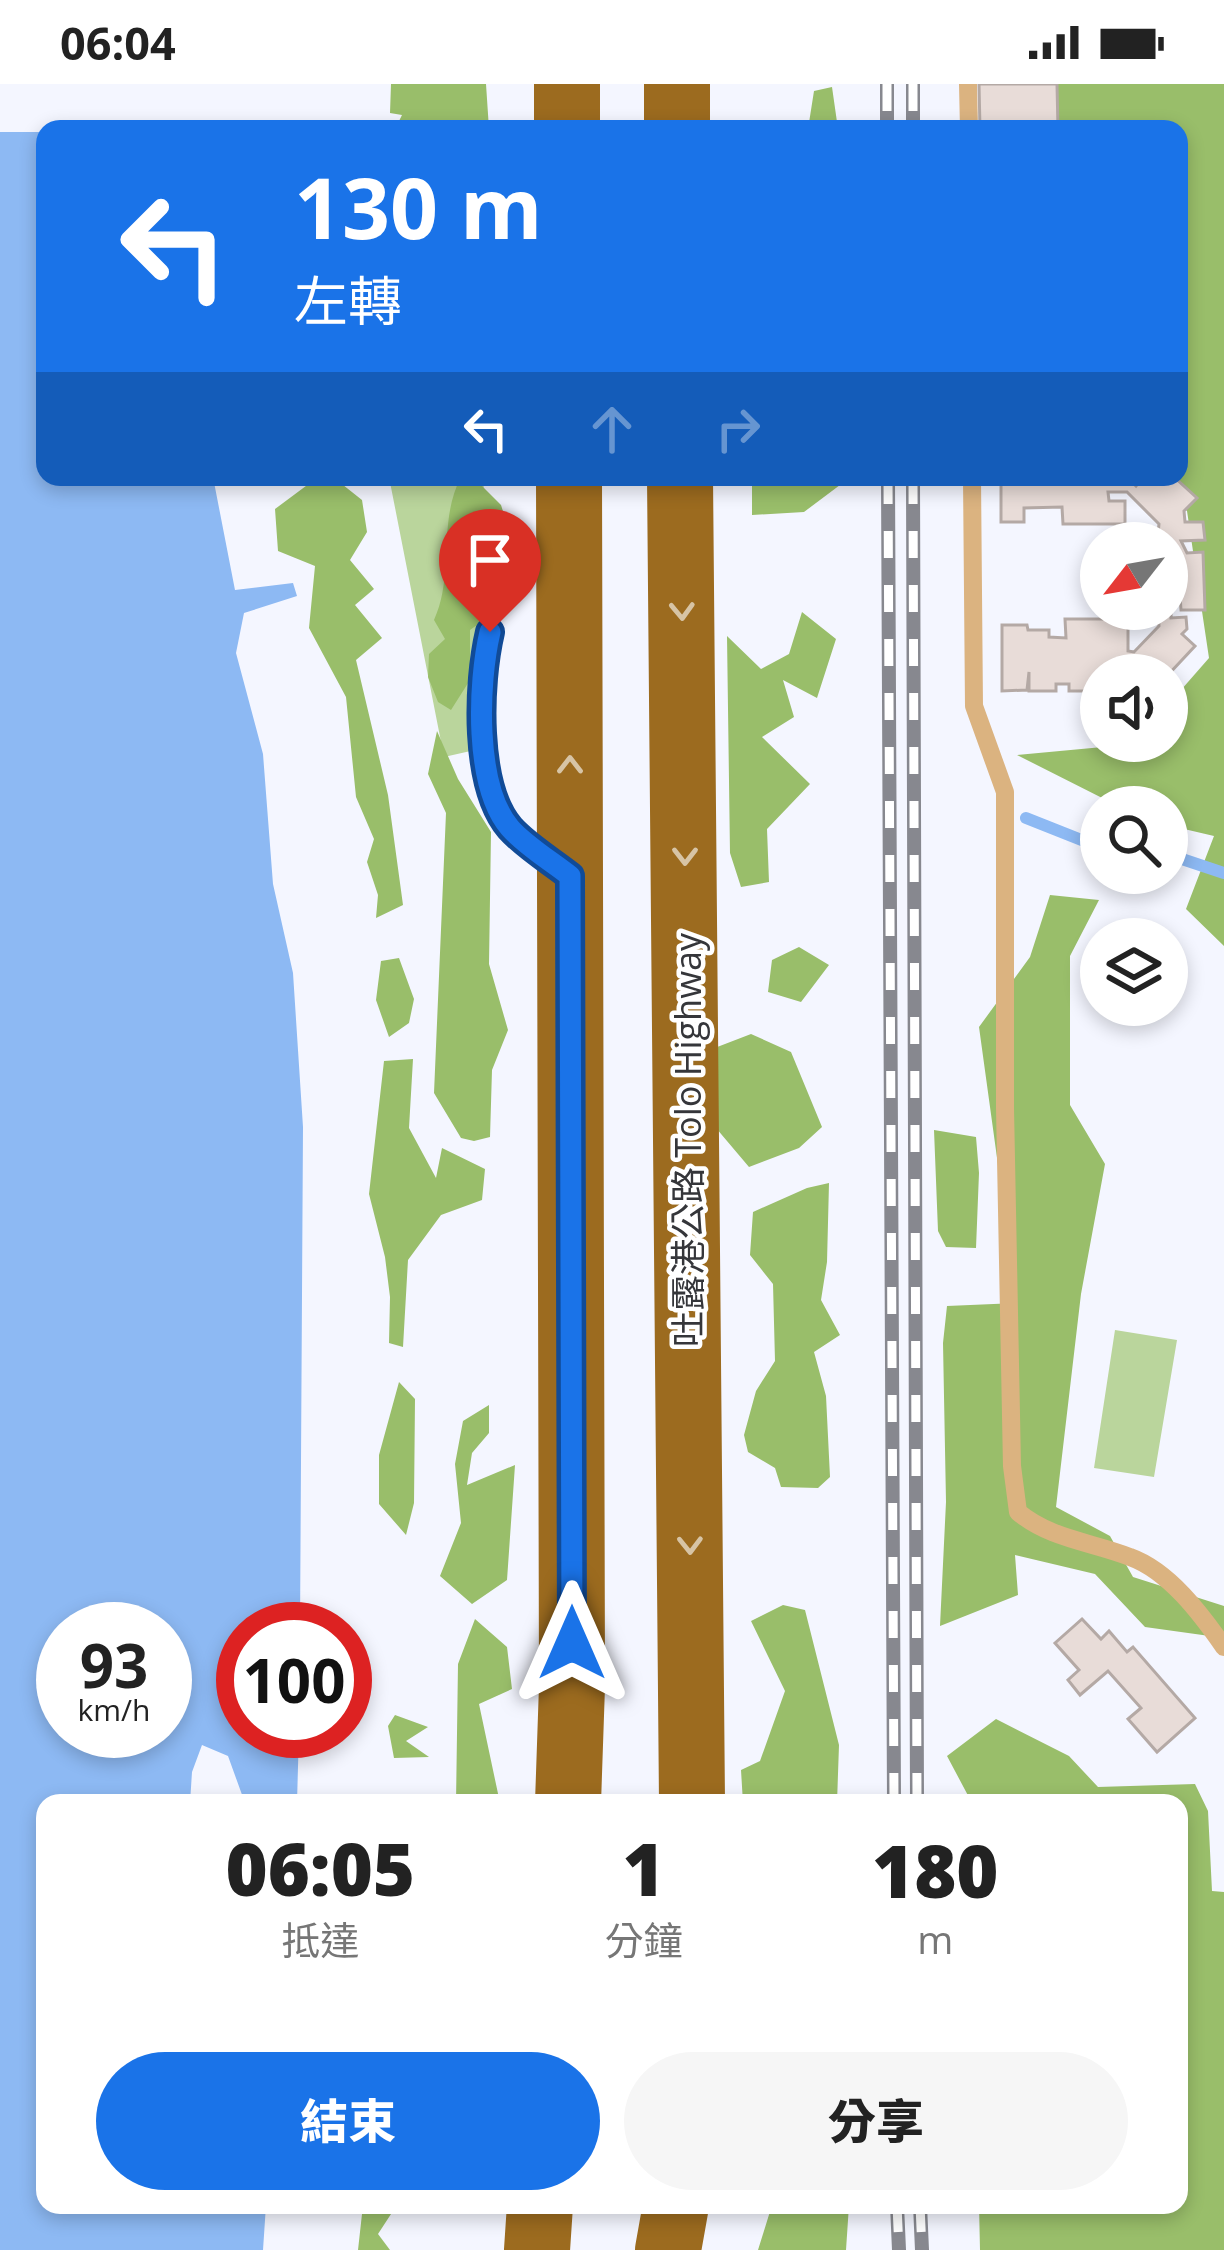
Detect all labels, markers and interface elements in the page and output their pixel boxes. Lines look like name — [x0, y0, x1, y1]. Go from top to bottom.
text: 06:04 — [60, 12, 176, 73]
text: 130 m — [294, 149, 542, 264]
icon: left — [96, 168, 252, 324]
text: 左轉 — [294, 263, 402, 337]
icon: left — [453, 396, 519, 462]
icon: ahead — [579, 396, 645, 462]
icon: right — [705, 396, 771, 462]
pin — [439, 509, 541, 632]
north arrow — [1080, 522, 1188, 630]
map controls — [1080, 522, 1188, 1026]
icon: arrive — [457, 527, 523, 593]
one-way arrow — [669, 602, 695, 621]
button: sound — [1080, 654, 1188, 762]
one-way arrow — [557, 755, 583, 773]
button: search — [1080, 786, 1188, 894]
one-way arrow — [672, 848, 698, 866]
button: layers — [1080, 918, 1188, 1026]
street label: 吐露港公路 Tolo Highway — [663, 932, 712, 1347]
one-way arrow — [677, 1537, 703, 1555]
position arrow — [509, 1580, 635, 1706]
speed limit sign: 100 — [216, 1602, 372, 1758]
text: 93 — [80, 1624, 148, 1706]
text: km/h — [78, 1689, 150, 1730]
text: 06:05 — [225, 1819, 415, 1917]
text: 1 — [622, 1819, 665, 1917]
text: 180 — [872, 1821, 999, 1919]
text: m — [917, 1912, 953, 1965]
text: 抵達 — [281, 1913, 359, 1966]
text: 分鐘 — [604, 1913, 682, 1966]
button: 結束 — [96, 2052, 600, 2190]
button: 分享 — [624, 2052, 1128, 2190]

